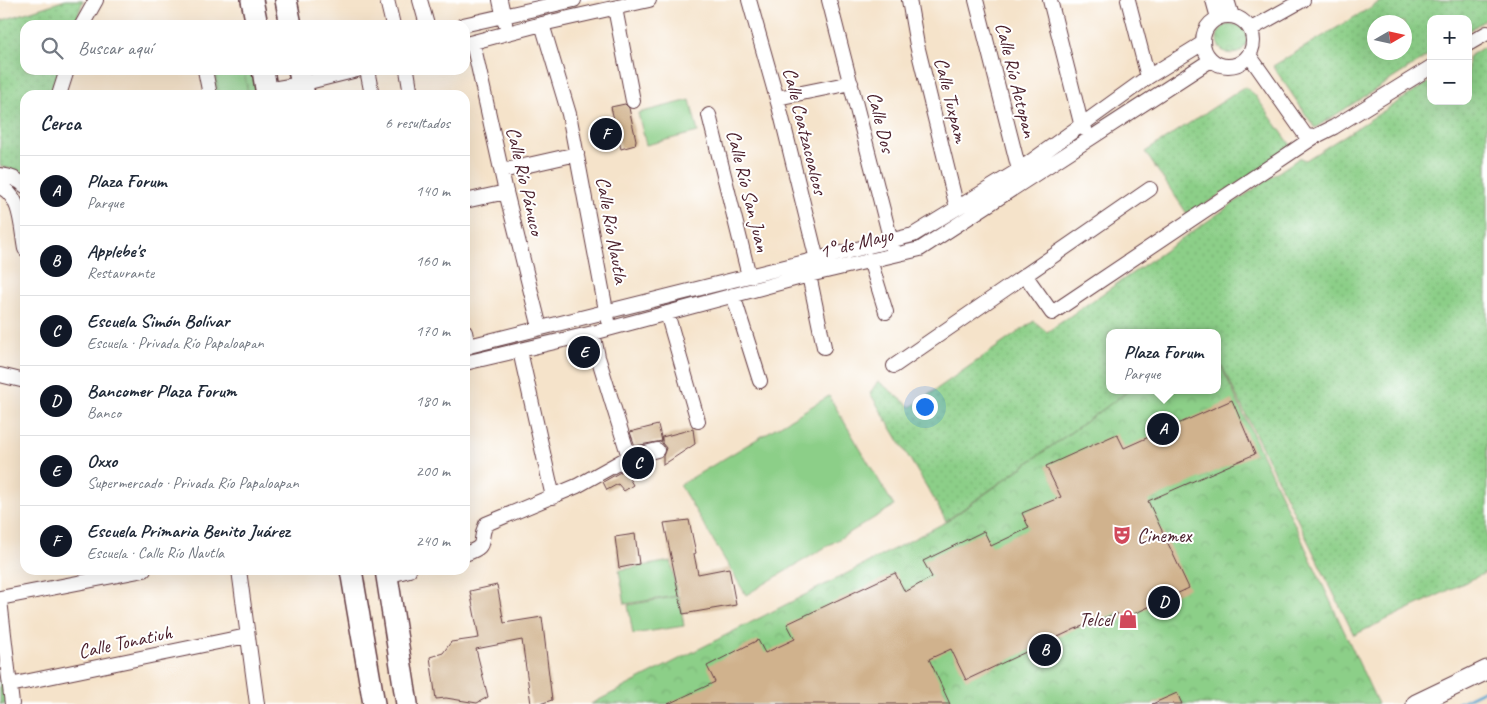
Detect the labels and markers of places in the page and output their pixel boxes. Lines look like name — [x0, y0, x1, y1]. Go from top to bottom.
pin: F — [590, 115, 622, 153]
pin: E — [568, 333, 600, 371]
pin: A — [1147, 410, 1179, 448]
pin: C — [622, 444, 654, 482]
place label: Cinemex — [1137, 523, 1193, 548]
theatre icon: Cinemex — [1111, 524, 1133, 546]
pin: D — [1148, 583, 1180, 621]
place label: Telcel — [1079, 607, 1117, 632]
shop icon: Telcel — [1117, 608, 1139, 630]
pin: B — [1029, 631, 1061, 669]

